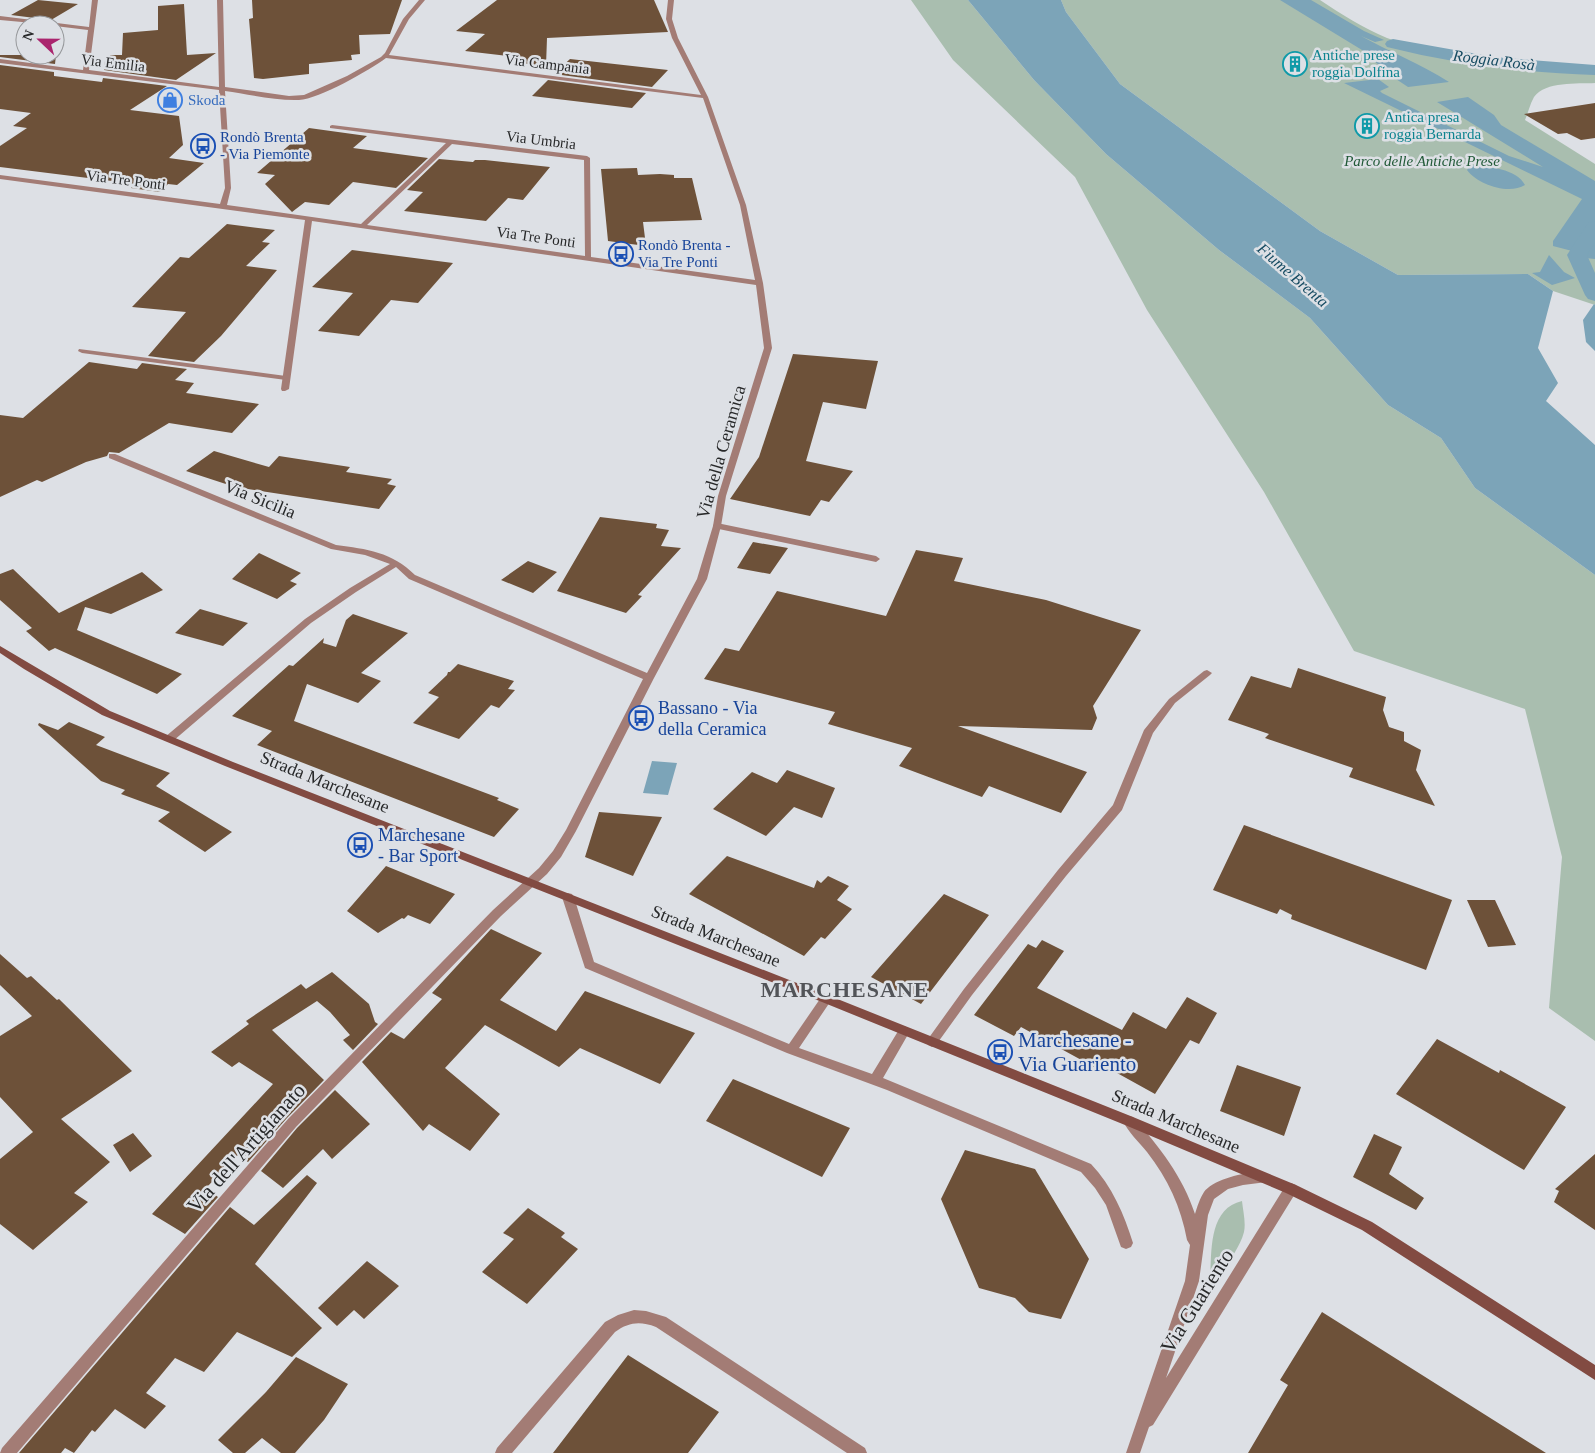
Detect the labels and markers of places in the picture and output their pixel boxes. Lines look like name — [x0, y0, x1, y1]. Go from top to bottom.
place label: Antiche prese roggia Dolfina — [1312, 47, 1400, 80]
building icon: Antiche prese roggia Dolfina — [1282, 51, 1308, 77]
shop icon: Skoda — [157, 87, 183, 113]
place label: Skoda — [188, 92, 226, 108]
place label: Antica presa roggia Bernarda — [1384, 109, 1481, 142]
building icon: Antica presa roggia Bernarda — [1354, 113, 1380, 139]
place label: Rondò Brenta - Via Piemonte — [220, 129, 310, 162]
bus stop icon: Rondò Brenta - Via Piemonte — [190, 133, 216, 159]
place label: Rondò Brenta - Via Tre Ponti — [638, 237, 730, 270]
bus stop icon: Rondò Brenta - Via Tre Ponti — [608, 241, 634, 267]
place label: Bassano - Via della Ceramica — [658, 698, 766, 739]
bus stop icon: Bassano - Via della Ceramica — [628, 705, 654, 731]
place label: Marchesane - Bar Sport — [378, 825, 465, 866]
bus stop icon: Marchesane - Bar Sport — [347, 832, 373, 858]
place label: Marchesane - Via Guariento — [1018, 1028, 1136, 1076]
bus stop icon: Marchesane - Via Guariento — [987, 1039, 1013, 1065]

